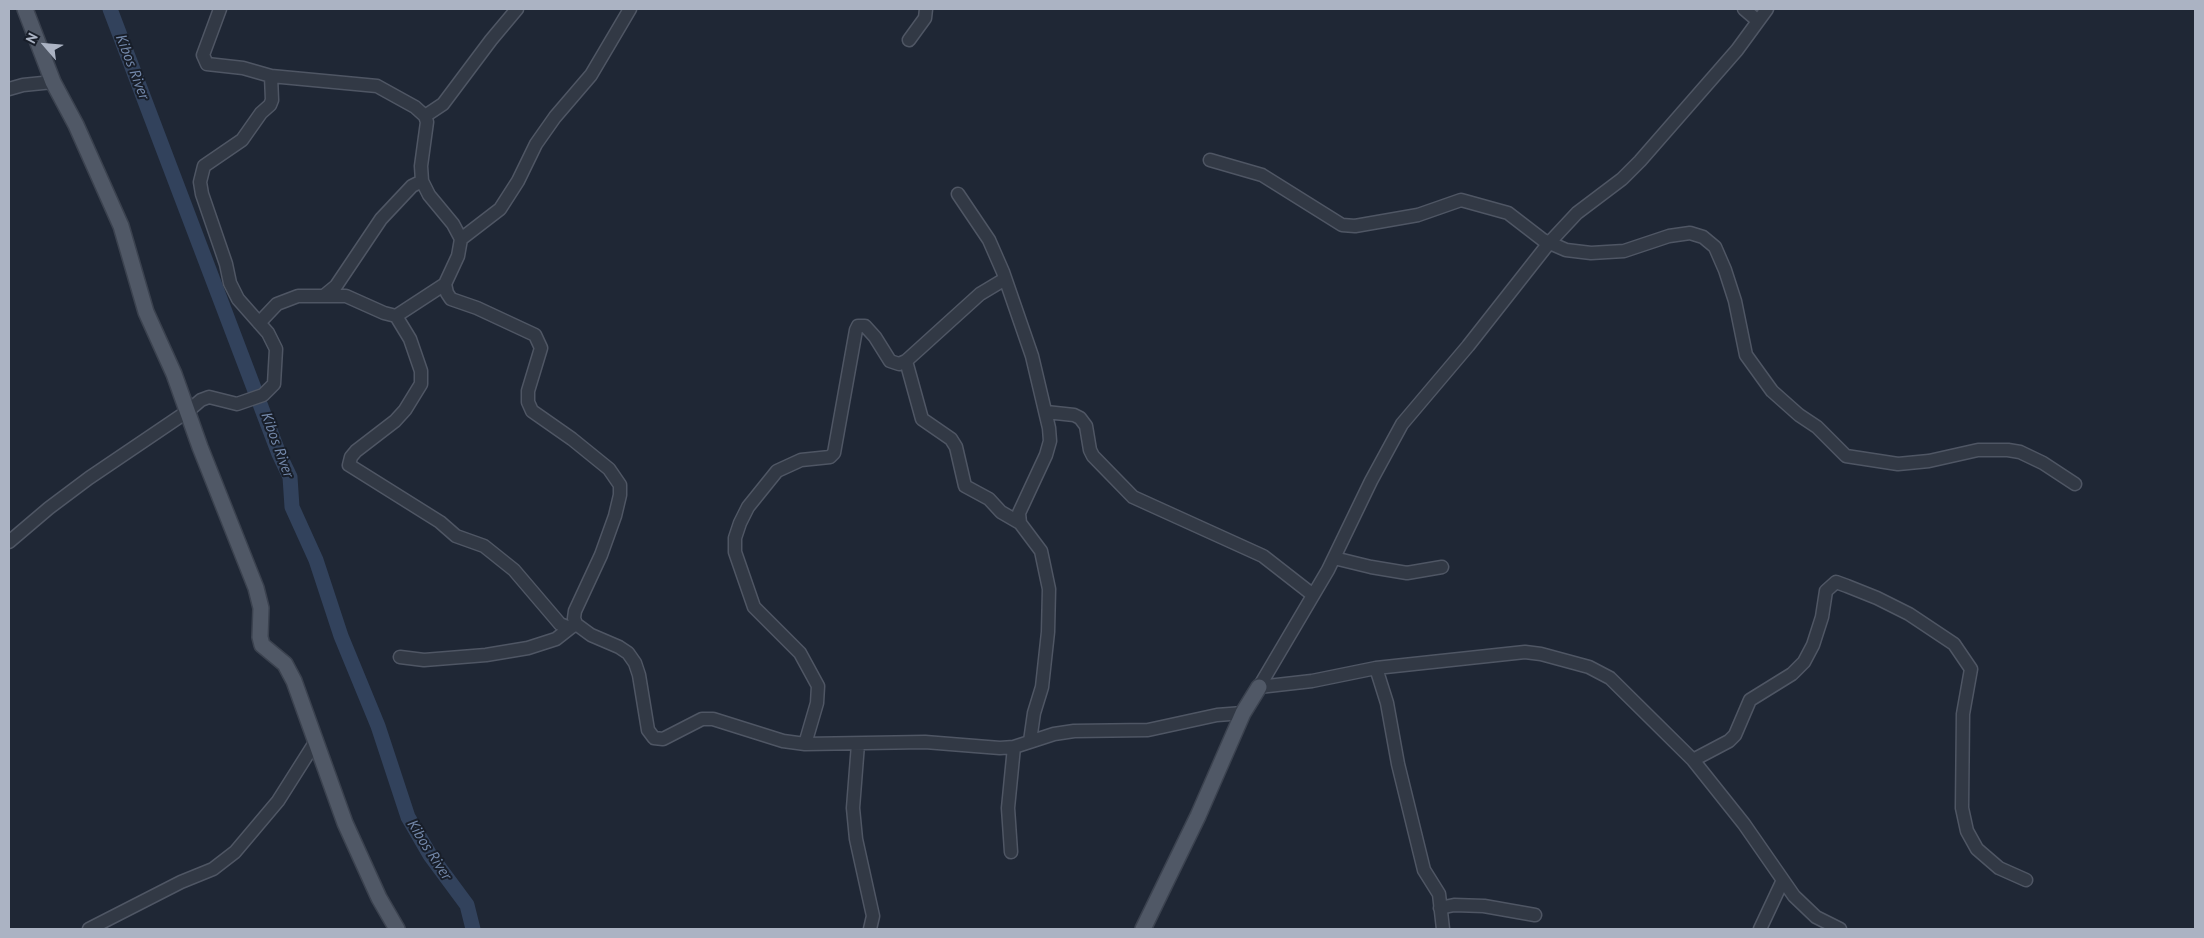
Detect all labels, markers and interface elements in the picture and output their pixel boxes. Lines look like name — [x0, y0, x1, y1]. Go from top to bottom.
north arrow — [20, 20, 70, 70]
text: N — [22, 30, 42, 46]
water label: Kibos River — [111, 32, 153, 102]
water label: Kibos River — [257, 410, 297, 480]
water label: Kibos River — [403, 817, 455, 883]

